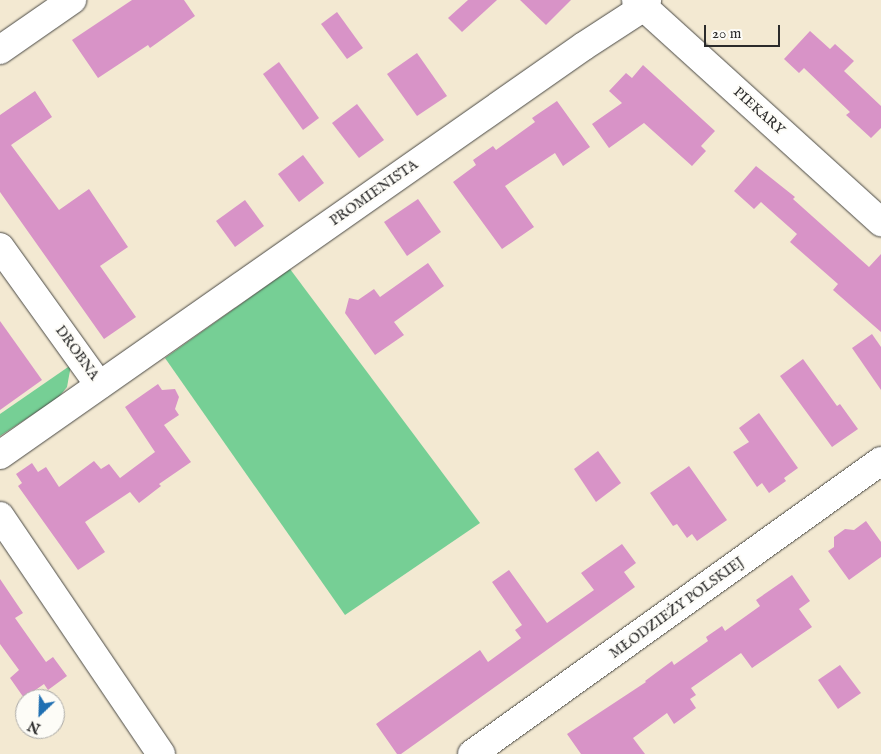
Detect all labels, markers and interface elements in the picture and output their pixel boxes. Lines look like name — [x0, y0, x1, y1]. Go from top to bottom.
scale bar — [706, 15, 782, 47]
text: 20 m — [712, 24, 741, 43]
street label: PIEKARY — [730, 84, 788, 138]
street label: PROMIENISTA — [327, 156, 421, 230]
street label: DROBNA — [52, 322, 102, 384]
street label: MŁODZIEŻY POLSKIEJ — [607, 554, 747, 662]
north arrow — [15, 689, 65, 739]
text: N — [25, 716, 44, 737]

